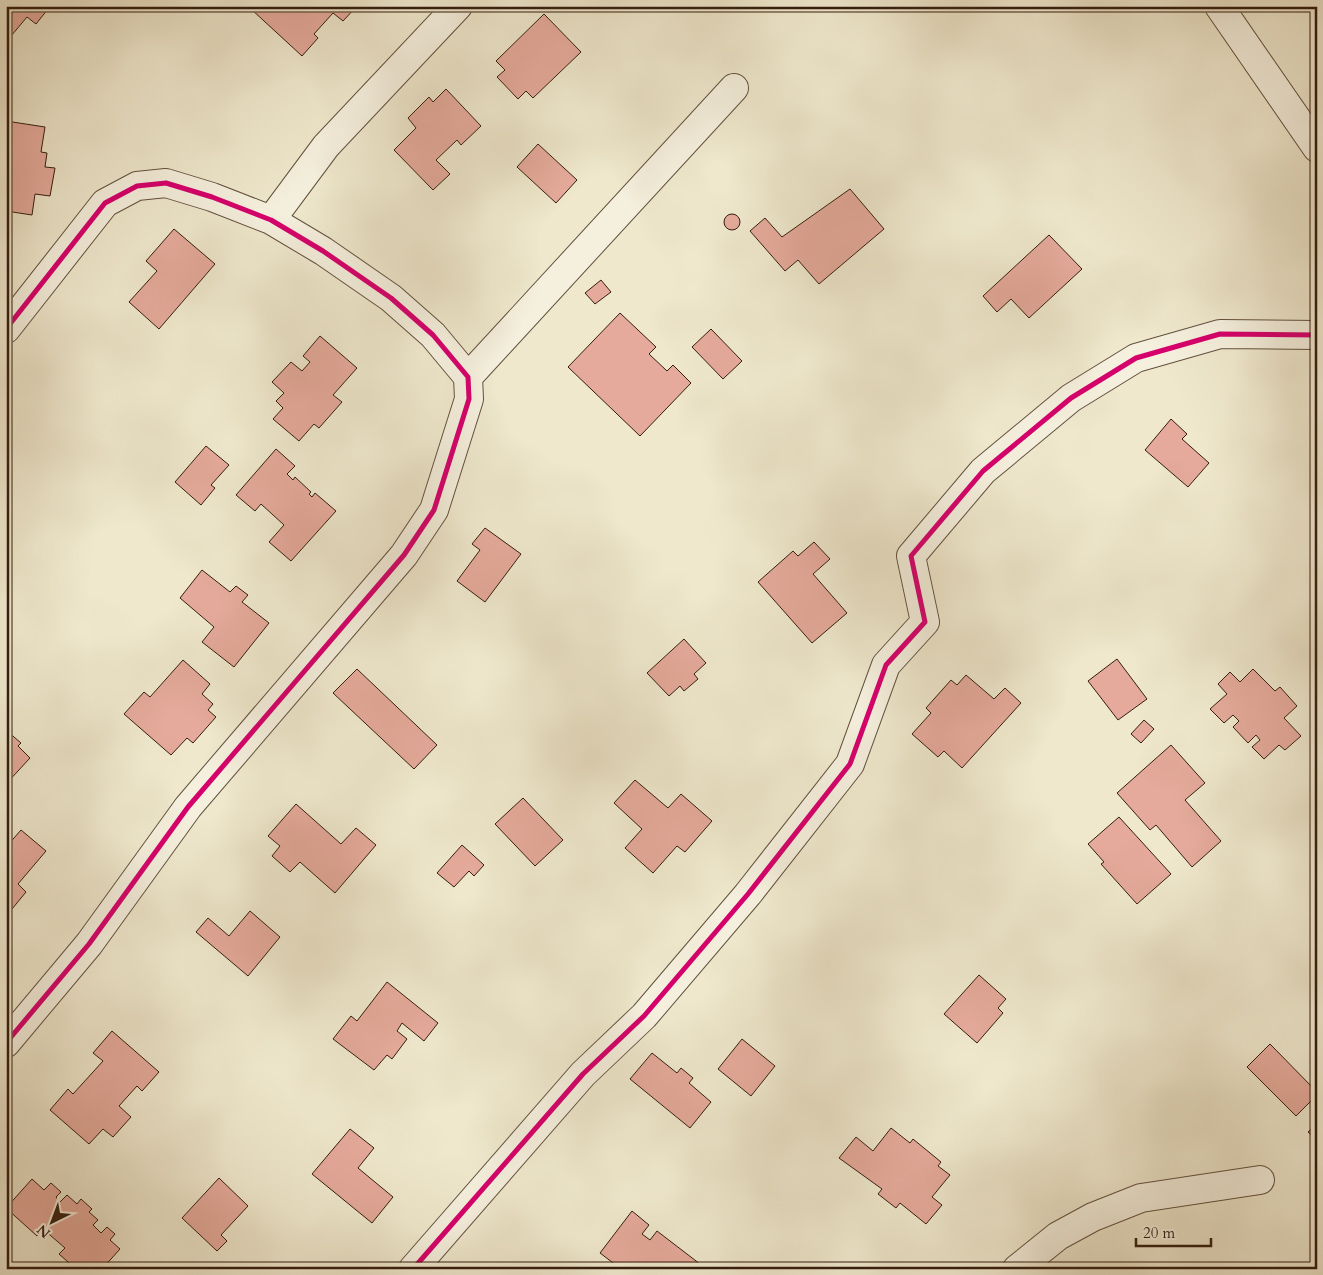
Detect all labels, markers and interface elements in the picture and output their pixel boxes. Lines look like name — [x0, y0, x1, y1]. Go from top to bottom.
north arrow — [28, 1198, 78, 1248]
scale bar — [1136, 1215, 1210, 1247]
text: N — [33, 1220, 55, 1242]
text: 20 m — [1143, 1223, 1175, 1243]

